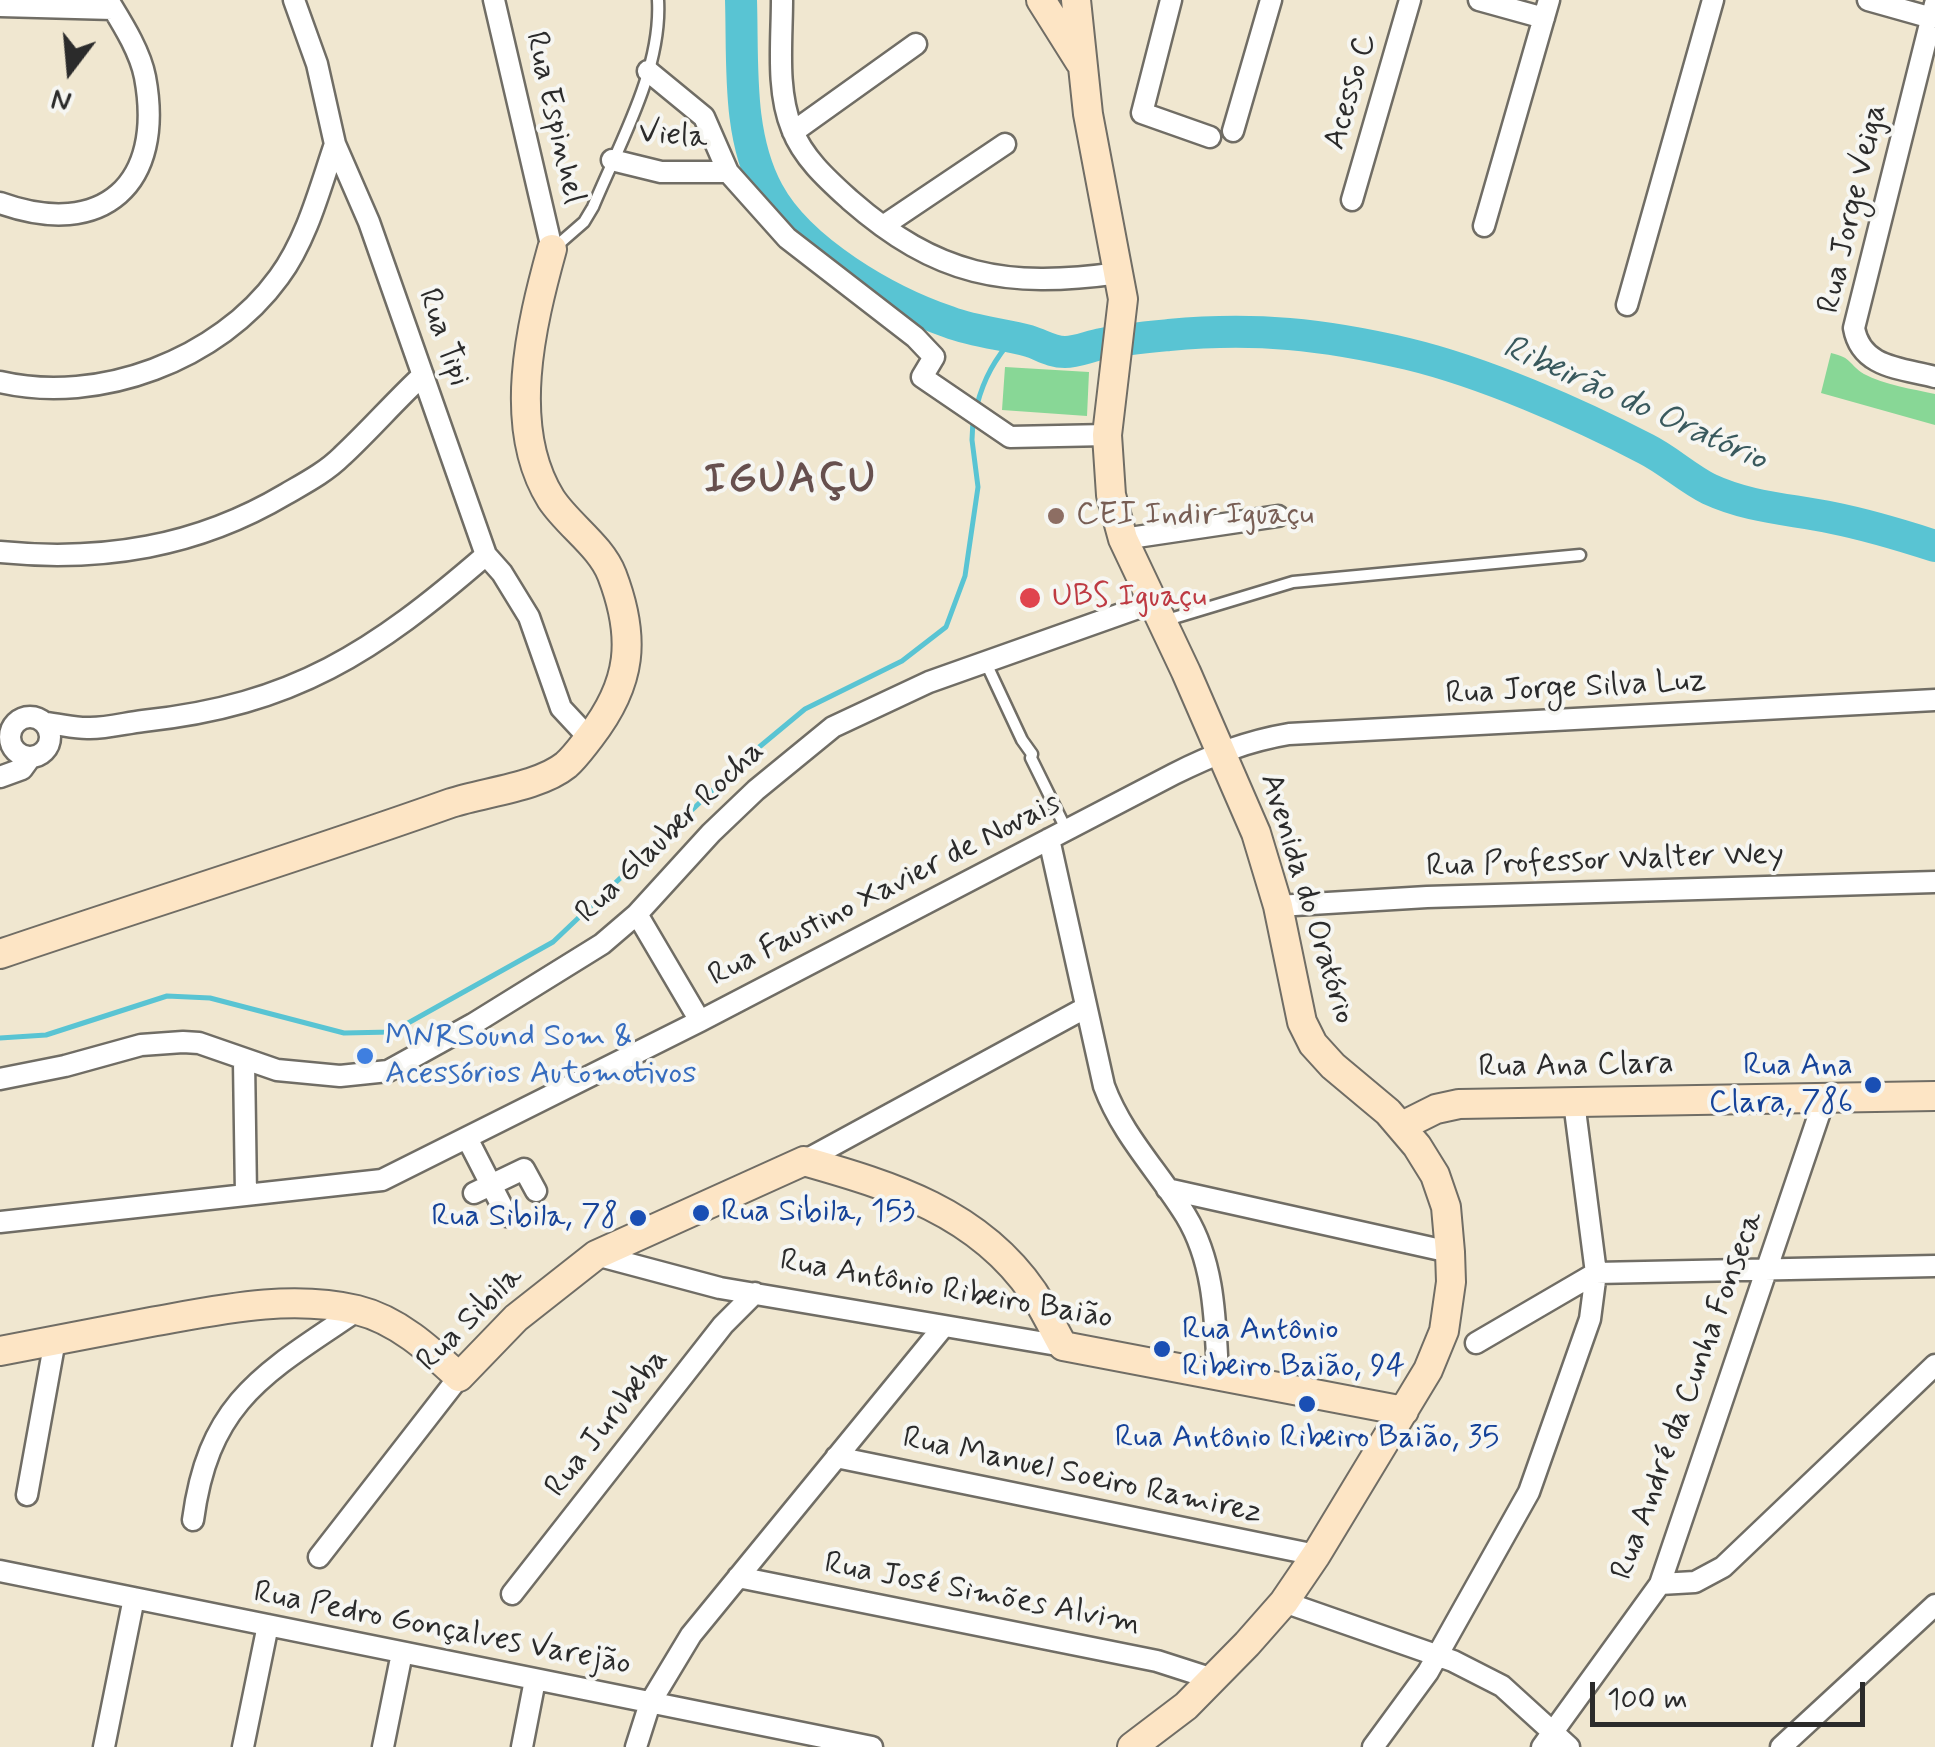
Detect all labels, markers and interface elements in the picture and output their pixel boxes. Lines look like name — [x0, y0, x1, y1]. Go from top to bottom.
north arrow — [20, 20, 120, 120]
street label: Rua Espinhel — [515, 28, 591, 208]
street label: Acesso C — [1317, 29, 1387, 155]
text: N — [48, 79, 76, 120]
street label: Rua Jorge Veiga — [1811, 101, 1897, 317]
street label: Viela — [637, 115, 709, 159]
street label: Rua Tipi — [407, 284, 477, 392]
water label: Ribeirão do Oratório — [1495, 328, 1773, 482]
district label: IGUAÇU — [704, 457, 878, 507]
place label: CEI Indir Iguaçu — [1076, 497, 1314, 535]
marker: CEI Indir Iguaçu — [1045, 505, 1067, 527]
place label: UBS Iguaçu — [1052, 579, 1207, 617]
marker: UBS Iguaçu — [1017, 585, 1043, 611]
street label: Rua Jorge Silva Luz — [1445, 663, 1707, 715]
street label: Rua Glauber Rocha — [569, 733, 773, 933]
street label: Avenida do Oratório — [1250, 769, 1362, 1029]
street label: Rua Faustino Xavier de Novais — [703, 785, 1067, 997]
street label: Rua Professor Walter Wey — [1426, 837, 1784, 887]
place label: MNRSound Som & Acessórios Automotivos — [385, 1019, 697, 1094]
marker: MNRSound Som & Acessórios Automotivos — [354, 1045, 376, 1067]
street label: Rua Ana Clara — [1478, 1046, 1674, 1088]
place label: Rua Ana Clara, 786 — [1709, 1048, 1853, 1123]
marker: Rua Ana Clara, 786 — [1862, 1074, 1884, 1096]
place label: Rua Sibila, 153 — [721, 1194, 915, 1232]
place label: Rua Sibila, 78 — [431, 1199, 618, 1237]
marker: Rua Sibila, 153 — [690, 1202, 712, 1224]
marker: Rua Sibila, 78 — [627, 1207, 649, 1229]
street label: Rua André da Cunha Fonseca — [1604, 1207, 1774, 1585]
street label: Rua Antônio Ribeiro Baião — [776, 1243, 1116, 1339]
street label: Rua Sibila — [410, 1259, 532, 1381]
place label: Rua Antônio Ribeiro Baião, 94 — [1182, 1312, 1405, 1387]
marker: Rua Antônio Ribeiro Baião, 94 — [1151, 1338, 1173, 1360]
street label: Rua Jurubeba — [538, 1342, 678, 1506]
marker: Rua Antônio Ribeiro Baião, 35 — [1296, 1393, 1318, 1415]
street label: Rua Manuel Soeiro Ramirez — [899, 1420, 1265, 1534]
place label: Rua Antônio Ribeiro Baião, 35 — [1115, 1420, 1499, 1458]
street label: Rua José Simões Alvim — [821, 1546, 1143, 1644]
street label: Rua Pedro Gonçalves Varejão — [250, 1575, 634, 1685]
scale bar — [1595, 1662, 1870, 1724]
text: 100 m — [1607, 1680, 1688, 1719]

